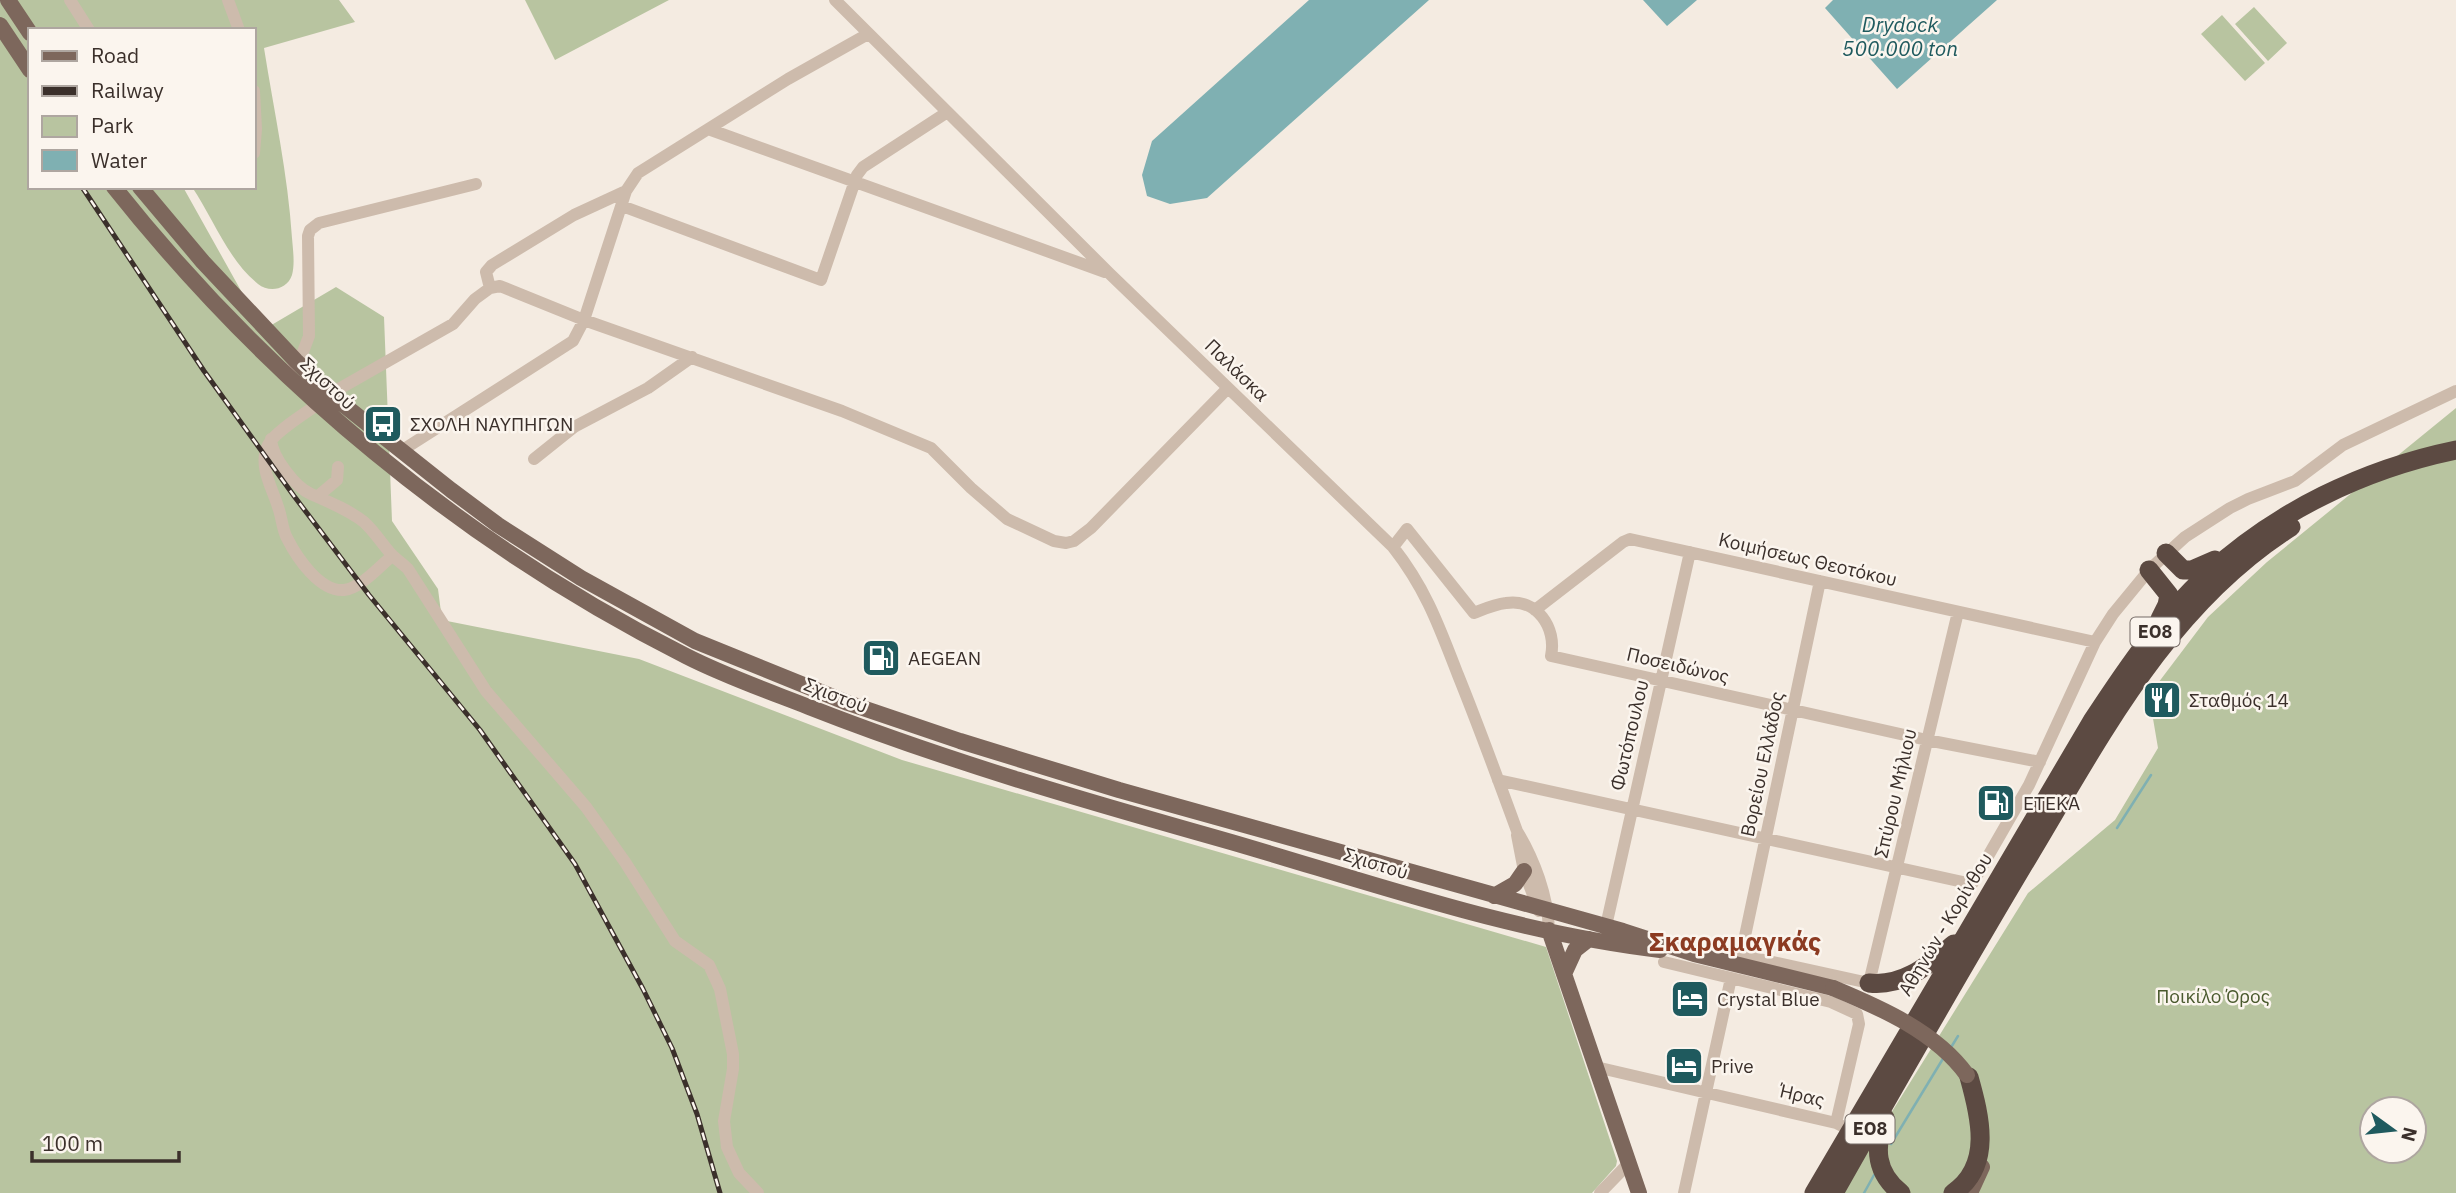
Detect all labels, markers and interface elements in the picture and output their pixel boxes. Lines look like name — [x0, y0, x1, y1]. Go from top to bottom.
water label: Drydock 500.000 ton — [1842, 10, 1958, 62]
legend — [28, 28, 256, 189]
text: Road — [91, 41, 139, 69]
text: Railway — [91, 76, 164, 104]
text: Park — [91, 111, 134, 139]
text: Water — [91, 146, 148, 174]
street label: Παλάσκα — [1200, 334, 1274, 406]
street label: Σχιστού — [295, 352, 361, 414]
bus stop icon: ΣΧΟΛΗ ΝΑΥΠΗΓΩΝ — [362, 403, 404, 445]
place label: ΣΧΟΛΗ ΝΑΥΠΗΓΩΝ — [410, 412, 573, 436]
street label: Κοιμήσεως Θεοτόκου — [1716, 527, 1900, 591]
road number: ΕΟ8 — [2130, 618, 2180, 646]
fuel station icon: AEGEAN — [860, 637, 902, 679]
street label: Ποσειδώνος — [1624, 642, 1732, 688]
place label: AEGEAN — [908, 646, 981, 670]
street label: Σχιστού — [801, 672, 871, 718]
street label: Φωτόπουλου — [1605, 677, 1653, 793]
restaurant icon: Σταθμός 14 — [2141, 679, 2183, 721]
place label: Σταθμός 14 — [2189, 688, 2289, 712]
street label: Βορείου Ελλάδος — [1735, 689, 1789, 839]
street label: Σπύρου Μήλιου — [1868, 726, 1922, 860]
fuel station icon: ETEKA — [1975, 782, 2017, 824]
place label: ETEKA — [2023, 791, 2080, 815]
street label: Σχιστού — [1341, 842, 1411, 884]
street label: Αθηνών - Κορίνθου — [1893, 848, 1997, 1000]
district label: Σκαραμαγκάς — [1649, 924, 1821, 958]
hotel icon: Crystal Blue — [1669, 978, 1711, 1020]
park label: Ποικίλο Όρος — [2156, 984, 2270, 1008]
place label: Crystal Blue — [1717, 987, 1820, 1011]
hotel icon: Prive — [1663, 1045, 1705, 1087]
place label: Prive — [1711, 1054, 1754, 1078]
street label: Ήρας — [1776, 1078, 1827, 1112]
north arrow — [2358, 1095, 2428, 1165]
road number: ΕΟ8 — [1846, 1114, 1895, 1144]
scale bar — [32, 1120, 178, 1164]
text: N — [2396, 1125, 2423, 1144]
text: 100 m — [42, 1129, 103, 1157]

